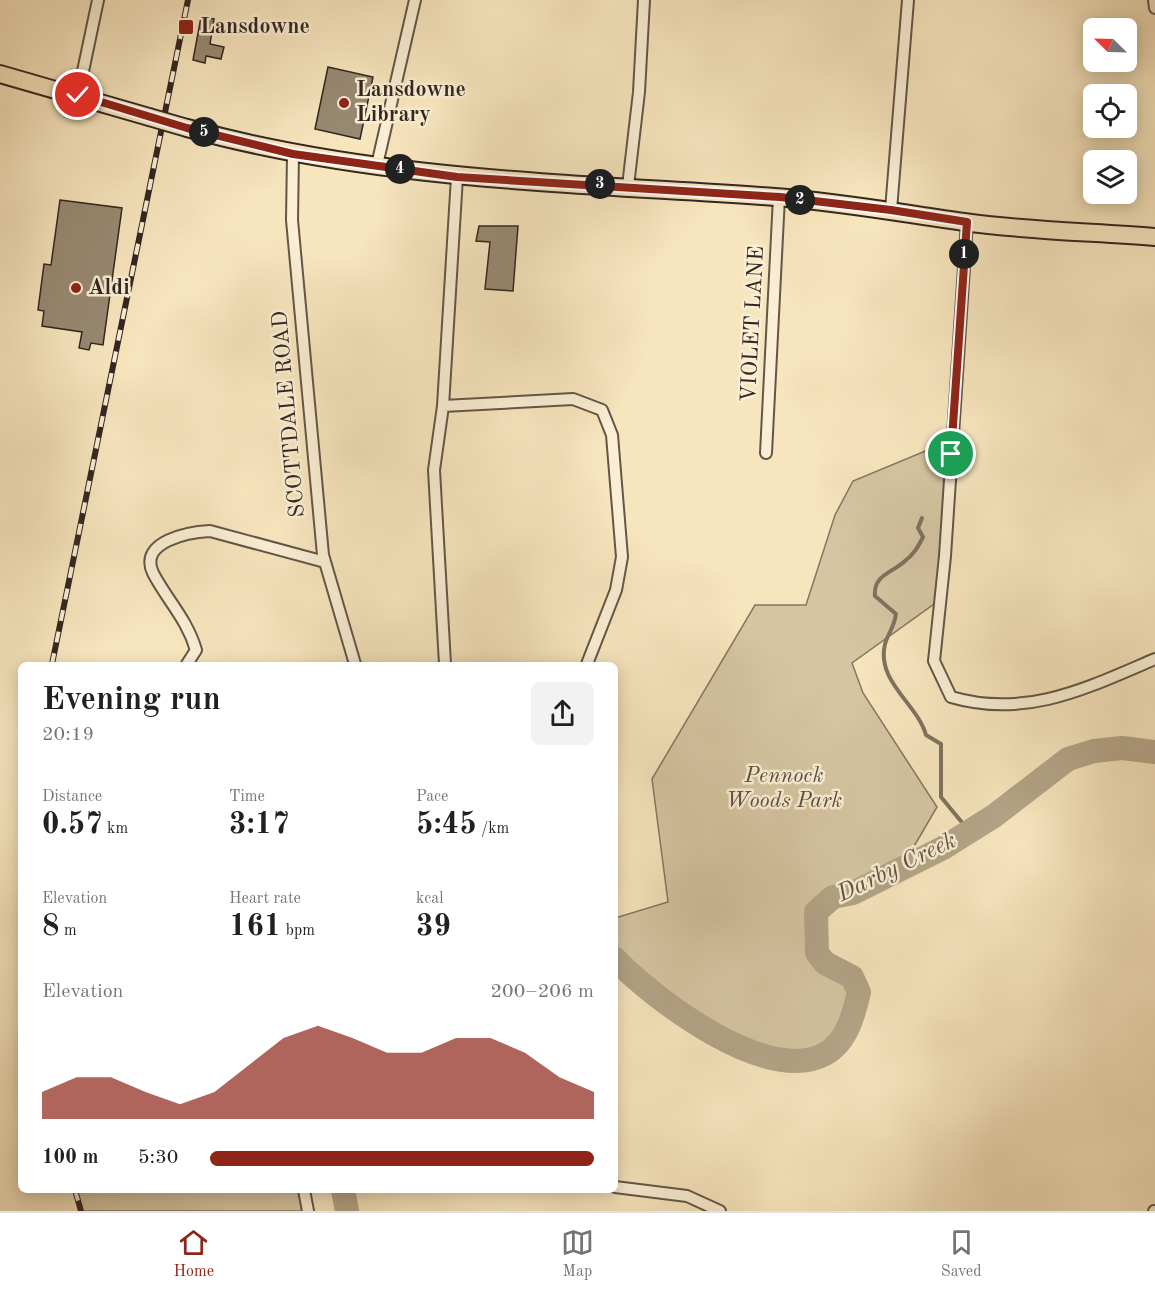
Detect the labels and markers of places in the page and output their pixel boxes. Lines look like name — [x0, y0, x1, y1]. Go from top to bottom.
place label: Lansdowne — [200, 16, 310, 38]
marker: Lansdowne — [177, 18, 195, 36]
pin — [52, 69, 103, 120]
place label: Lansdowne Library — [356, 79, 466, 126]
marker: Lansdowne Library — [337, 96, 351, 110]
pin: 5 — [189, 117, 219, 147]
pin: 4 — [385, 154, 415, 184]
pin: 3 — [585, 169, 615, 199]
pin: 2 — [785, 185, 815, 215]
pin: 1 — [949, 239, 979, 269]
place label: Aldi — [88, 277, 130, 299]
marker: Aldi — [69, 281, 83, 295]
pin — [925, 428, 976, 479]

